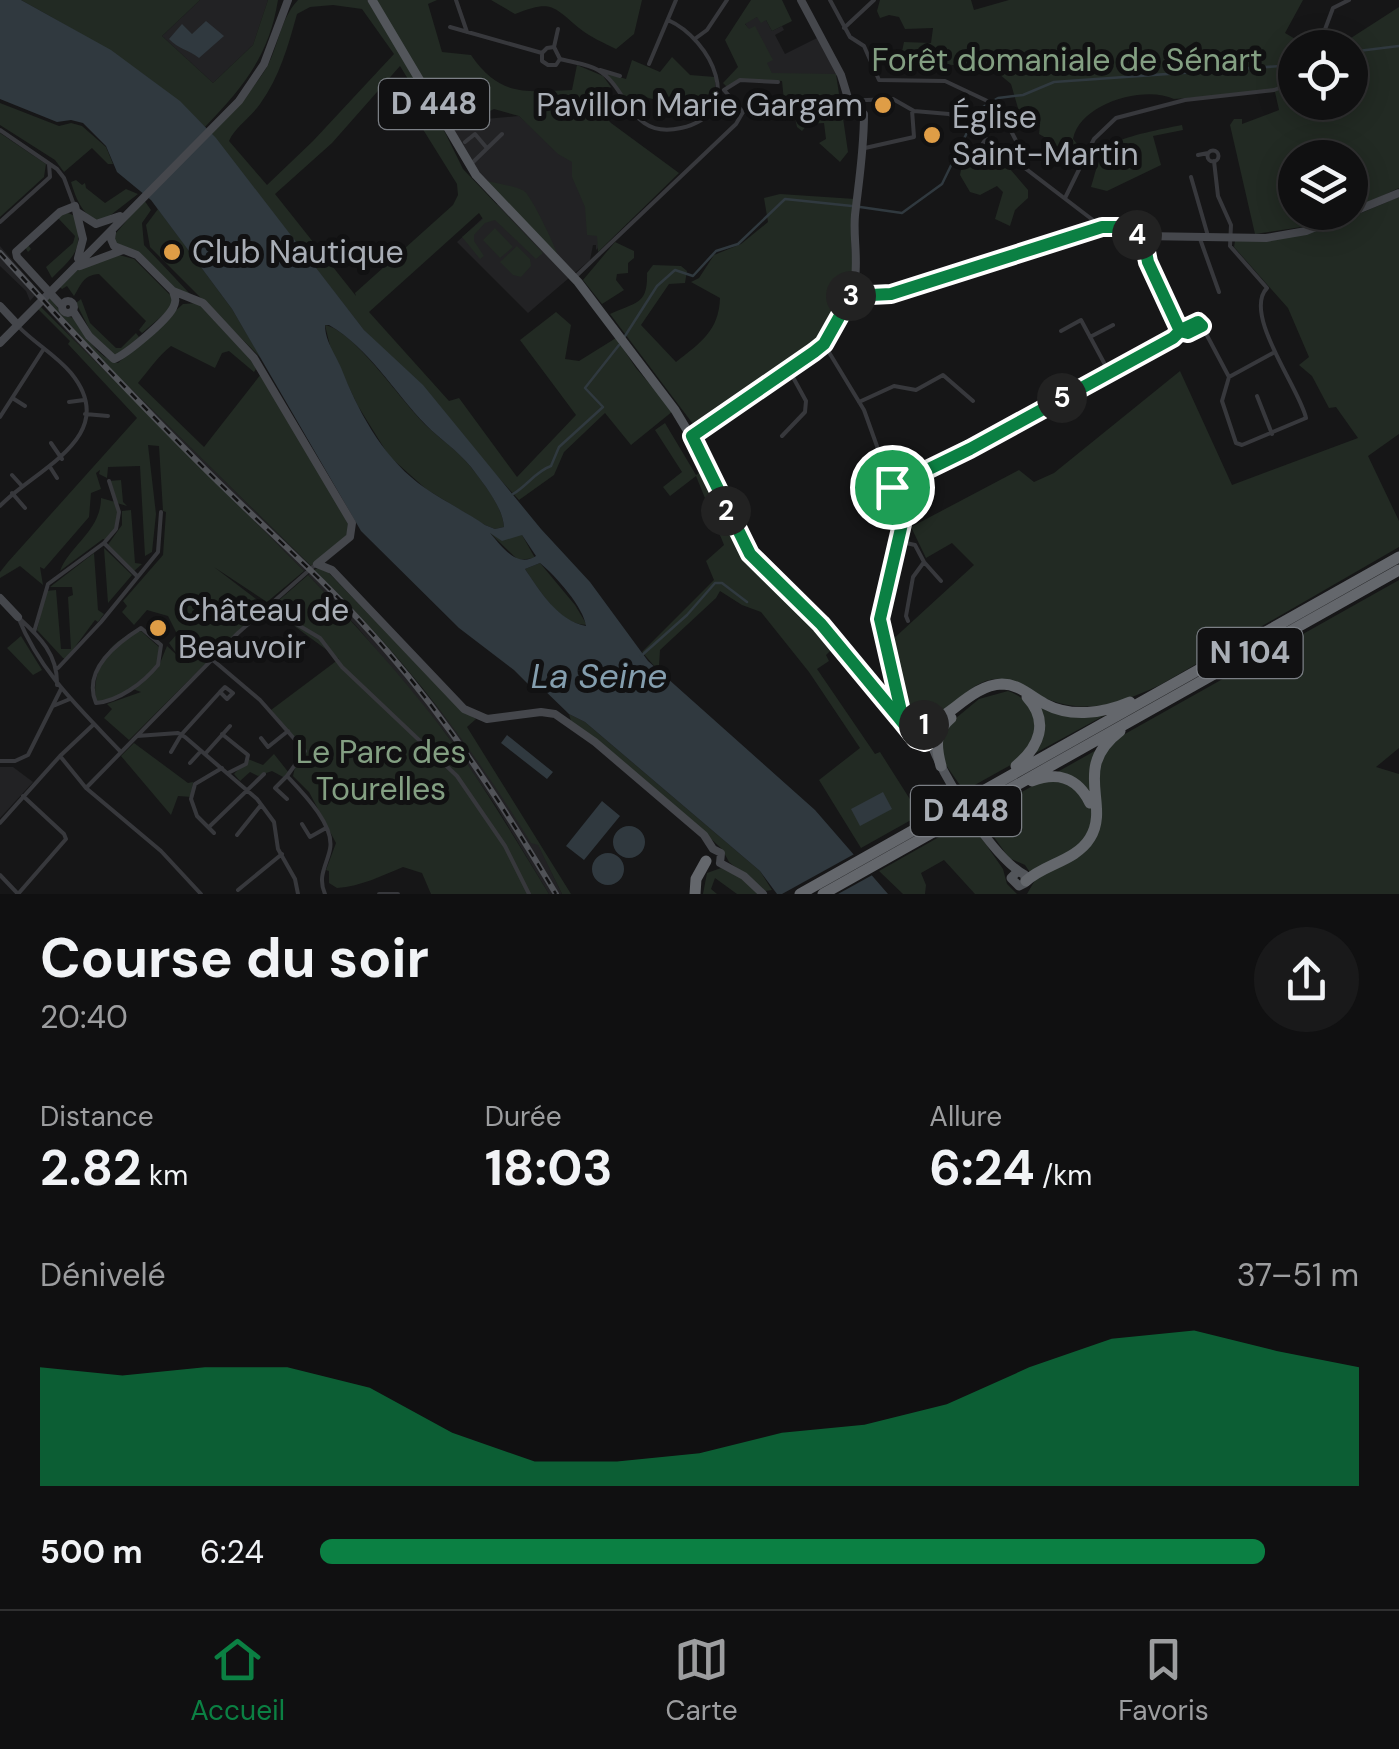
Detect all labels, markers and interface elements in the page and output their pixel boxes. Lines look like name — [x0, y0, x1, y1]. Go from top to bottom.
map controls — [1278, 30, 1368, 230]
button: locate — [1278, 30, 1368, 120]
park label: Forêt domaniale de Sénart — [871, 39, 1263, 81]
road number: D 448 — [379, 79, 489, 129]
place label: Pavillon Marie Gargam — [536, 84, 863, 126]
marker: Pavillon Marie Gargam — [872, 94, 894, 116]
place label: Église Saint-Martin — [952, 96, 1139, 175]
marker: Église Saint-Martin — [921, 124, 943, 146]
button: layers — [1278, 140, 1368, 230]
pin: 4 — [1112, 210, 1162, 260]
text: 4 — [1128, 216, 1146, 253]
place label: Club Nautique — [192, 231, 404, 273]
marker: Club Nautique — [161, 241, 183, 263]
pin: 3 — [826, 271, 876, 321]
text: 3 — [843, 277, 859, 314]
pin: 5 — [1037, 373, 1087, 423]
text: 5 — [1053, 379, 1071, 416]
pin — [850, 445, 935, 530]
icon: arrive — [865, 460, 920, 515]
pin: 2 — [701, 486, 751, 536]
text: 2 — [718, 492, 734, 529]
place label: Château de Beauvoir — [178, 589, 349, 668]
marker: Château de Beauvoir — [147, 617, 169, 639]
road number: N 104 — [1198, 628, 1302, 678]
water label: La Seine — [531, 653, 667, 699]
pin: 1 — [899, 700, 949, 750]
text: 1 — [919, 706, 929, 743]
park label: Le Parc des Tourelles — [296, 731, 466, 810]
road number: D 448 — [911, 786, 1021, 836]
text: Course du soir — [40, 922, 429, 994]
button: share — [1254, 927, 1359, 1032]
text: 20:40 — [40, 996, 128, 1038]
text: Distance — [40, 1098, 154, 1135]
text: Durée — [485, 1098, 562, 1135]
text: Allure — [929, 1098, 1002, 1135]
text: 2.82 — [40, 1135, 142, 1201]
text: 18:03 — [485, 1135, 613, 1201]
text: 6:24 — [929, 1135, 1035, 1201]
text: km — [142, 1157, 188, 1194]
text: /km — [1035, 1157, 1092, 1194]
text: Dénivelé — [40, 1254, 166, 1296]
text: 37–51 m — [1237, 1254, 1359, 1296]
text: 500 m — [40, 1531, 143, 1573]
text: 6:24 — [200, 1531, 264, 1573]
tab: Accueil — [190, 1632, 285, 1729]
tab: Carte — [666, 1632, 738, 1729]
tab: Favoris — [1118, 1632, 1209, 1729]

